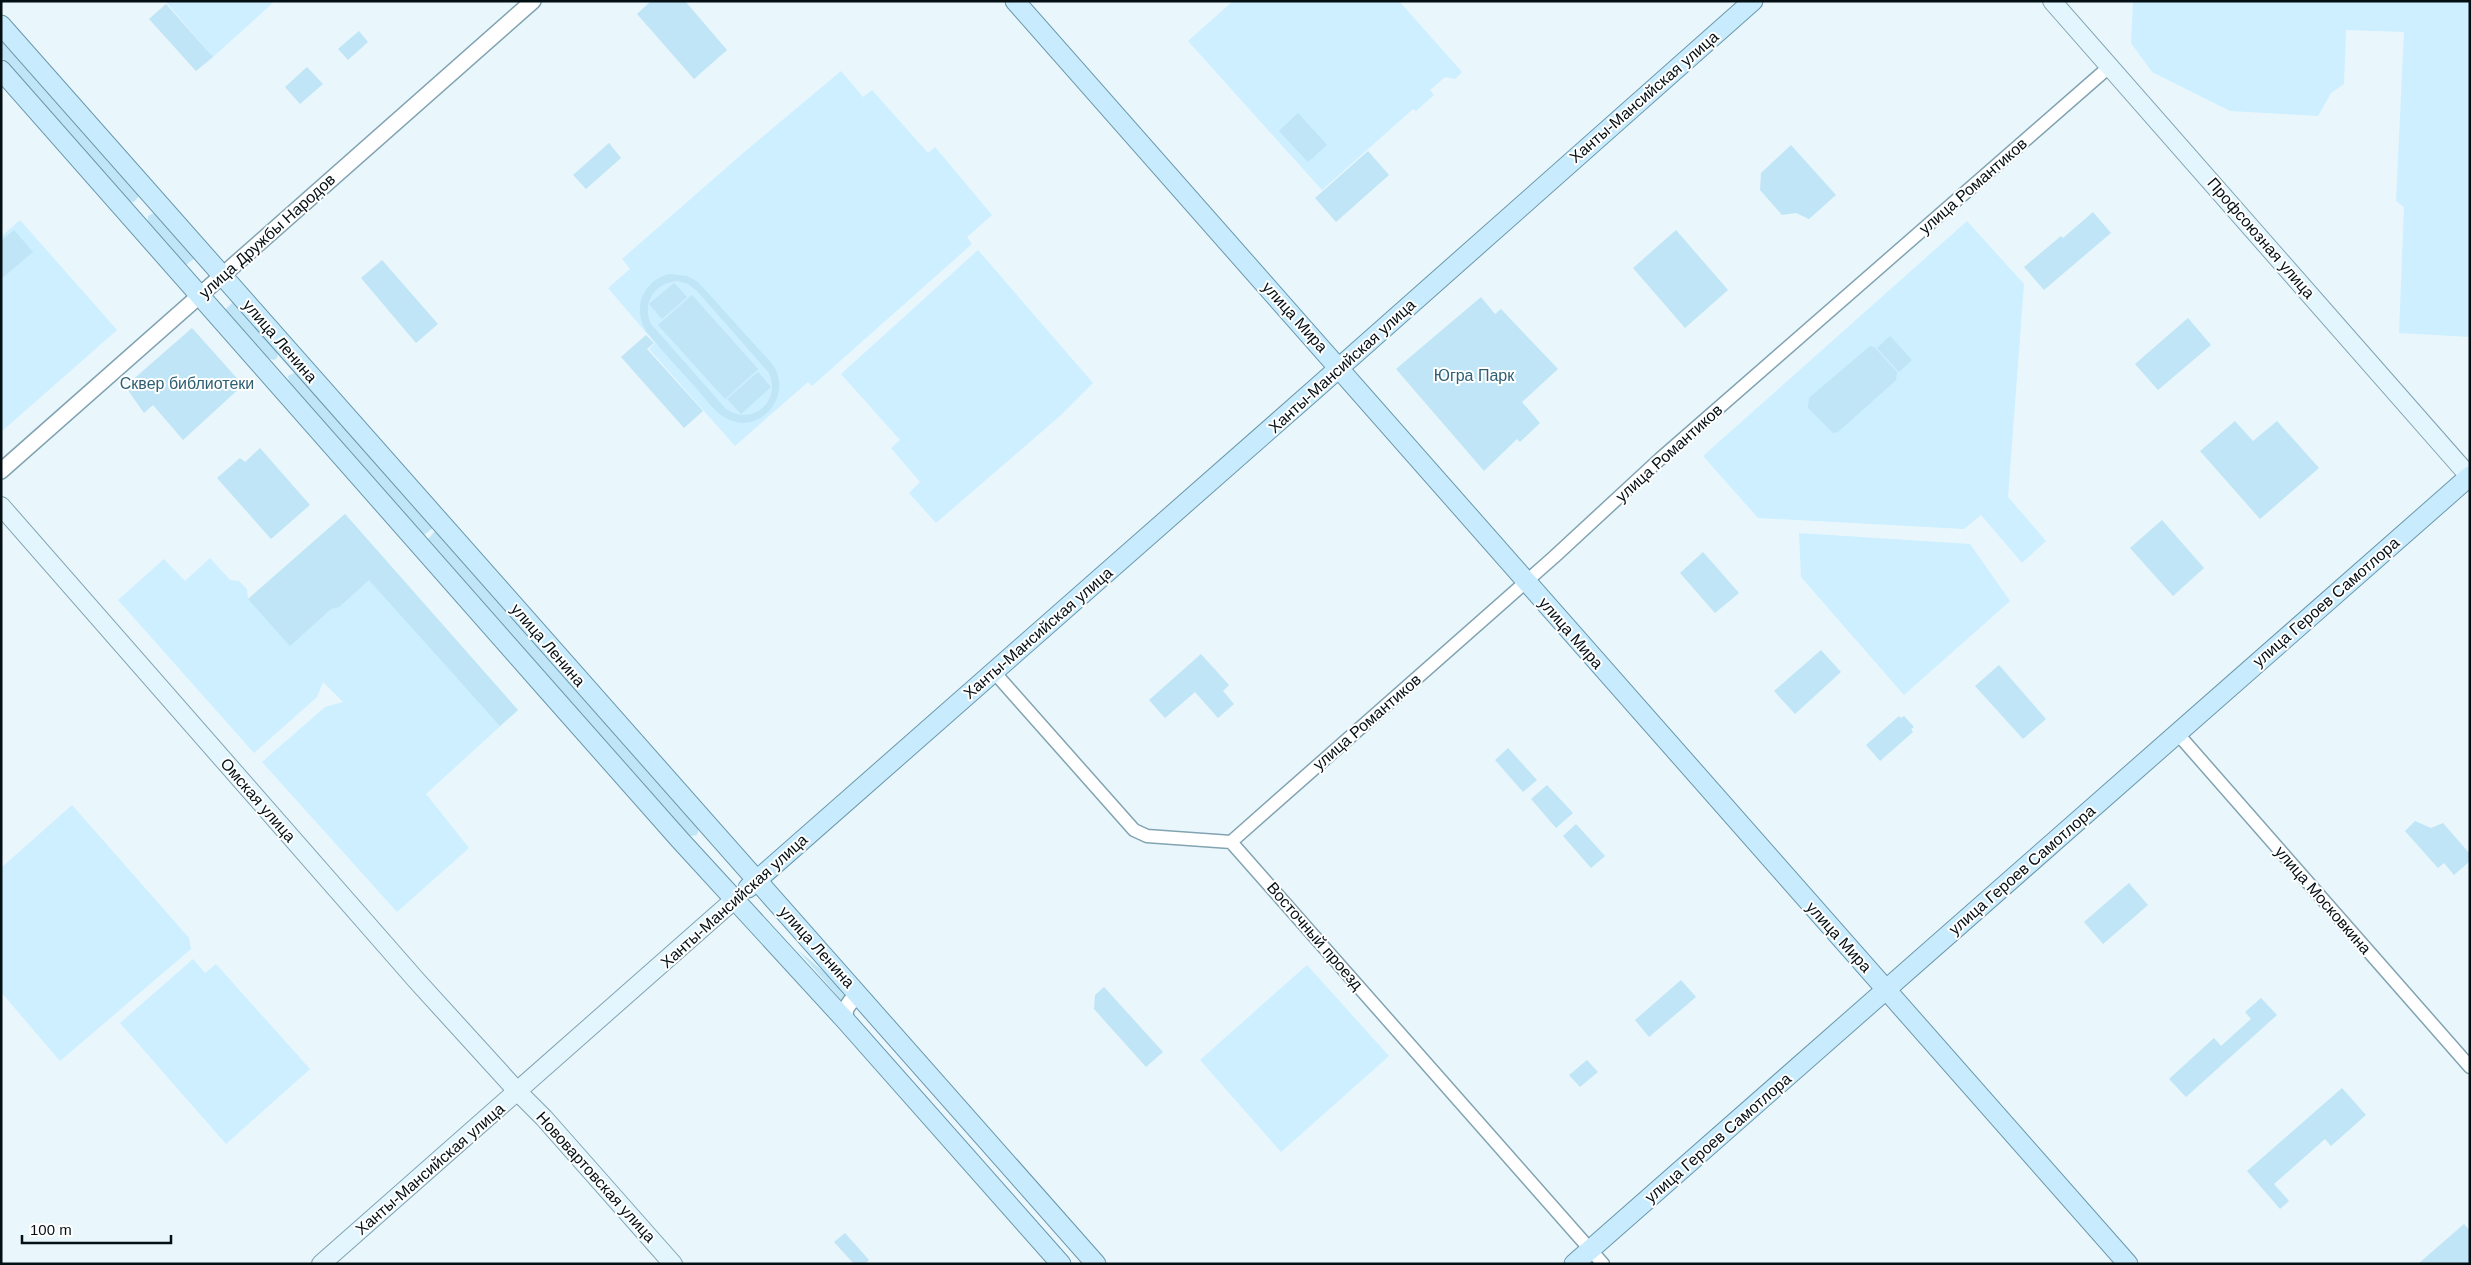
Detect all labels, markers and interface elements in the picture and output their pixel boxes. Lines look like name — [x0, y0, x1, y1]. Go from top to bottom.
street label: Ханты-Мансийская улица — [1566, 28, 1722, 166]
street label: улица Романтиков — [1916, 135, 2030, 237]
street label: улица Дружбы Народов — [196, 171, 338, 301]
street label: Профсоюзная улица — [2204, 174, 2318, 302]
street label: улица Мира — [1259, 278, 1331, 356]
street label: улица Ленина — [240, 296, 320, 386]
street label: Ханты-Мансийская улица — [1265, 296, 1419, 436]
park label: Югра Парк — [1434, 367, 1515, 384]
park label: Сквер библиотеки — [120, 375, 254, 392]
street label: улица Романтиков — [1612, 401, 1726, 505]
street label: улица Героев Самотлора — [2250, 534, 2403, 670]
street label: Ханты-Мансийская улица — [960, 564, 1116, 702]
street label: улица Мира — [1536, 594, 1607, 672]
street label: улица Ленина — [508, 600, 588, 690]
street label: улица Романтиков — [1310, 671, 1424, 773]
street label: Омская улица — [217, 755, 299, 845]
street label: улица Героев Самотлора — [1946, 802, 2099, 938]
street label: Ханты-Мансийская улица — [657, 831, 811, 971]
street label: улица Московкина — [2272, 843, 2374, 957]
street label: Восточный проезд — [1264, 879, 1367, 994]
street label: улица Мира — [1803, 898, 1875, 976]
street label: улица Ленина — [776, 903, 858, 991]
street label: улица Героев Самотлора — [1642, 1070, 1795, 1206]
street label: Ханты-Мансийская улица — [352, 1100, 508, 1238]
street label: Нововартовская улица — [533, 1108, 659, 1246]
scale bar — [22, 1212, 171, 1244]
text: 100 m — [30, 1221, 72, 1238]

